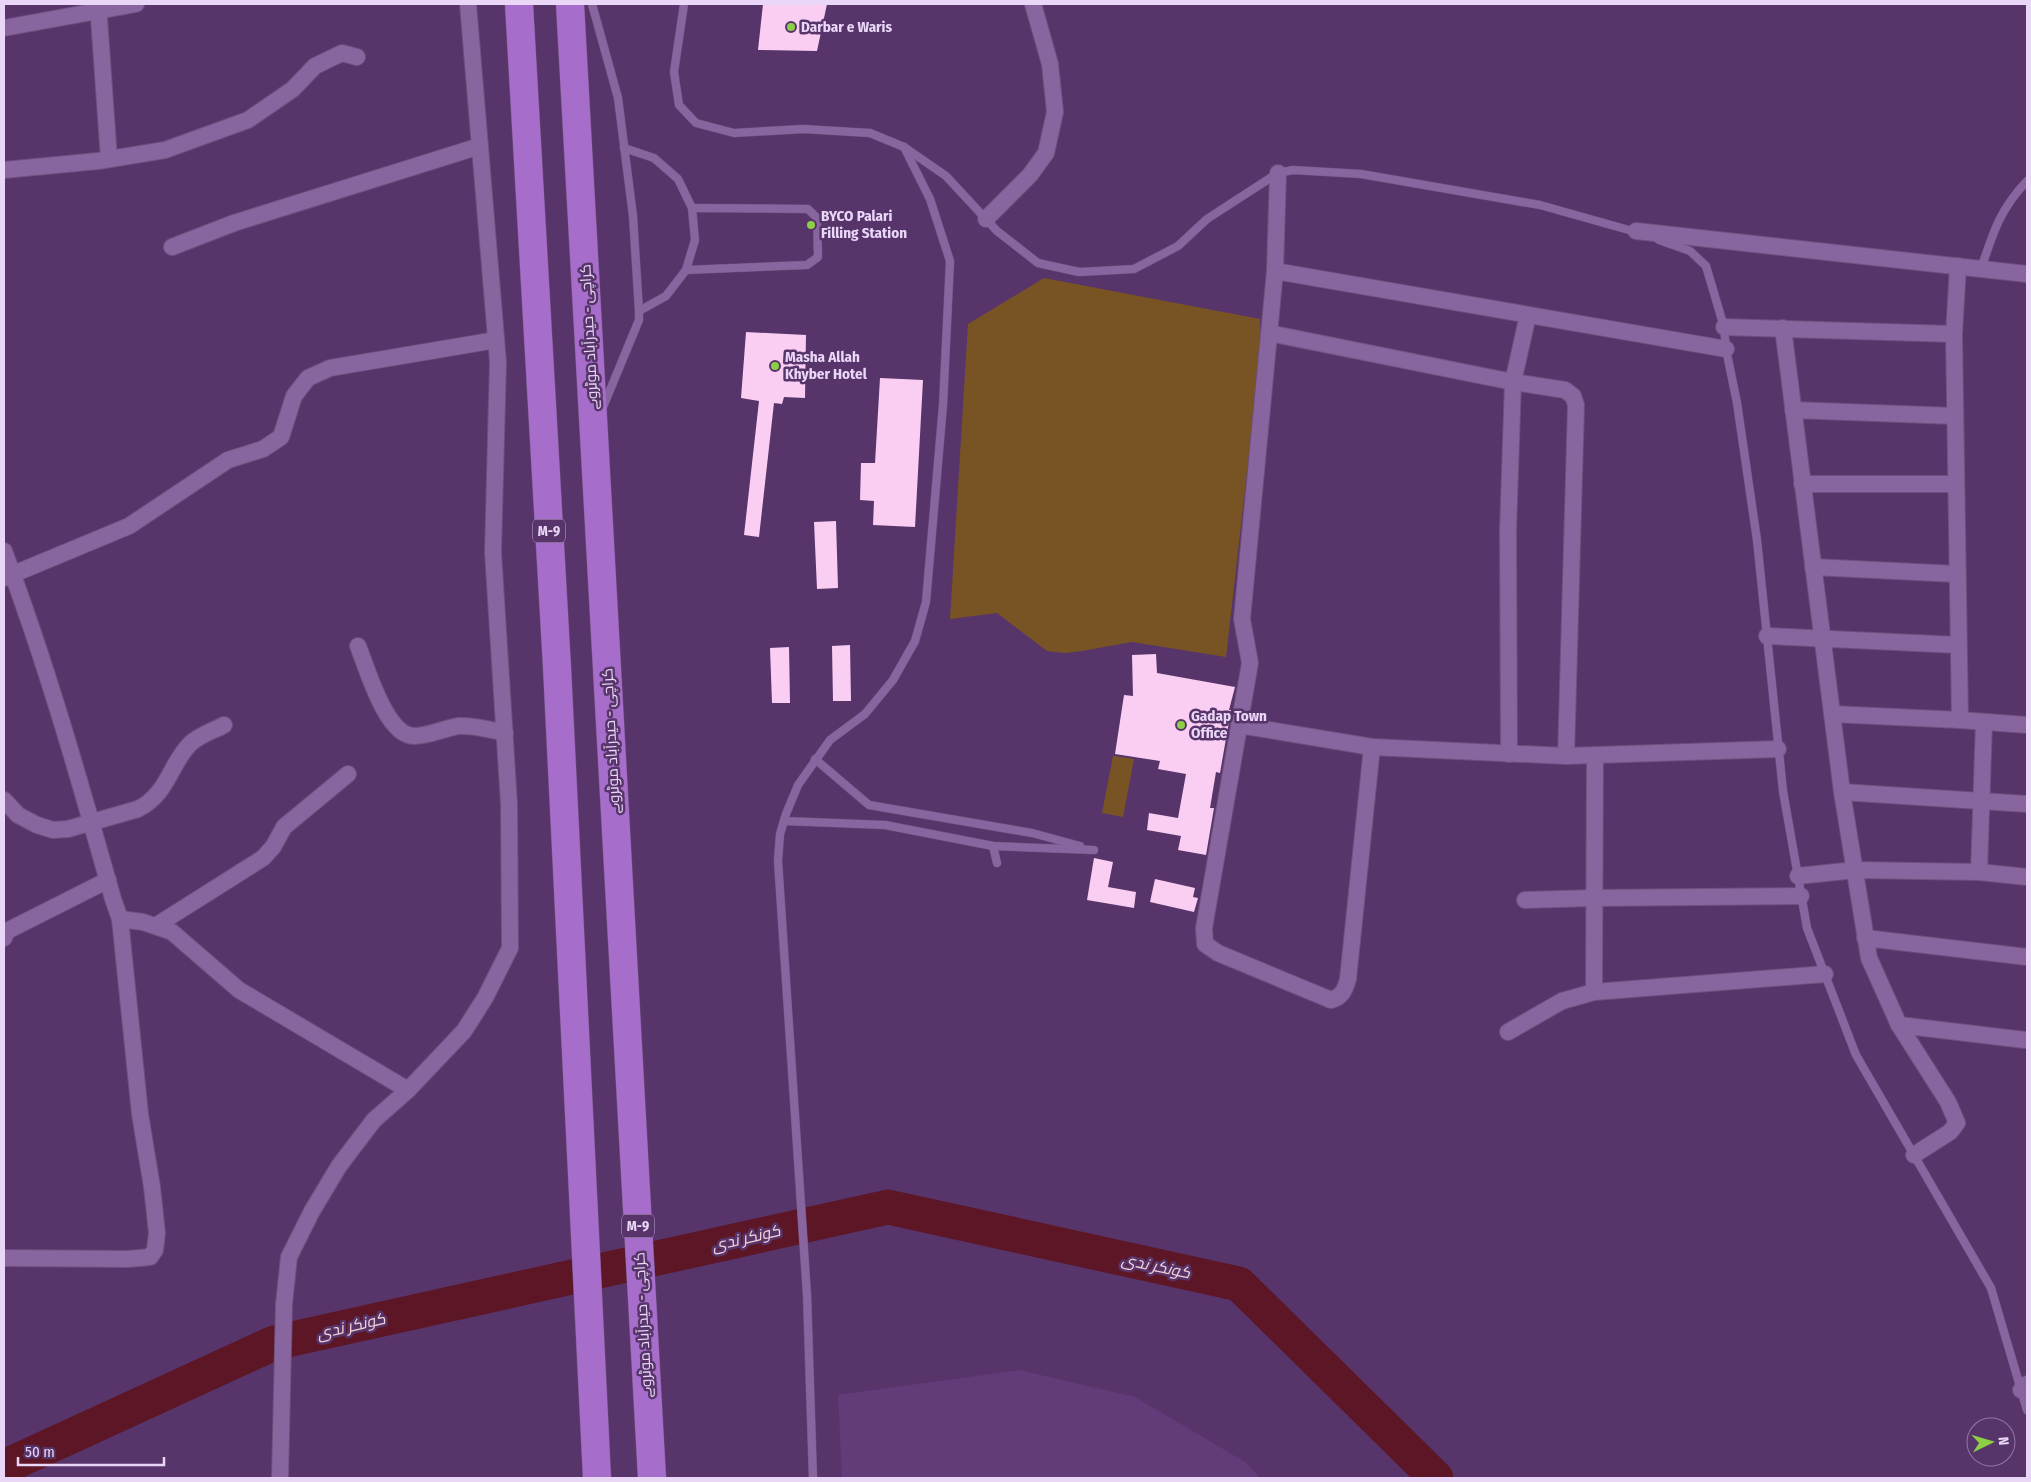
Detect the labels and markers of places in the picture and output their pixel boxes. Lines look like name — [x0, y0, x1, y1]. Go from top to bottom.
place label: Darbar e Waris — [801, 18, 892, 36]
marker: Darbar e Waris — [785, 21, 797, 33]
place label: BYCO Palari Filling Station — [821, 207, 907, 242]
marker: BYCO Palari Filling Station — [805, 219, 817, 231]
place label: Masha Allah Khyber Hotel — [785, 348, 868, 383]
marker: Masha Allah Khyber Hotel — [769, 360, 781, 372]
place label: Gadap Town Office — [1191, 707, 1267, 742]
marker: Gadap Town Office — [1175, 719, 1187, 731]

